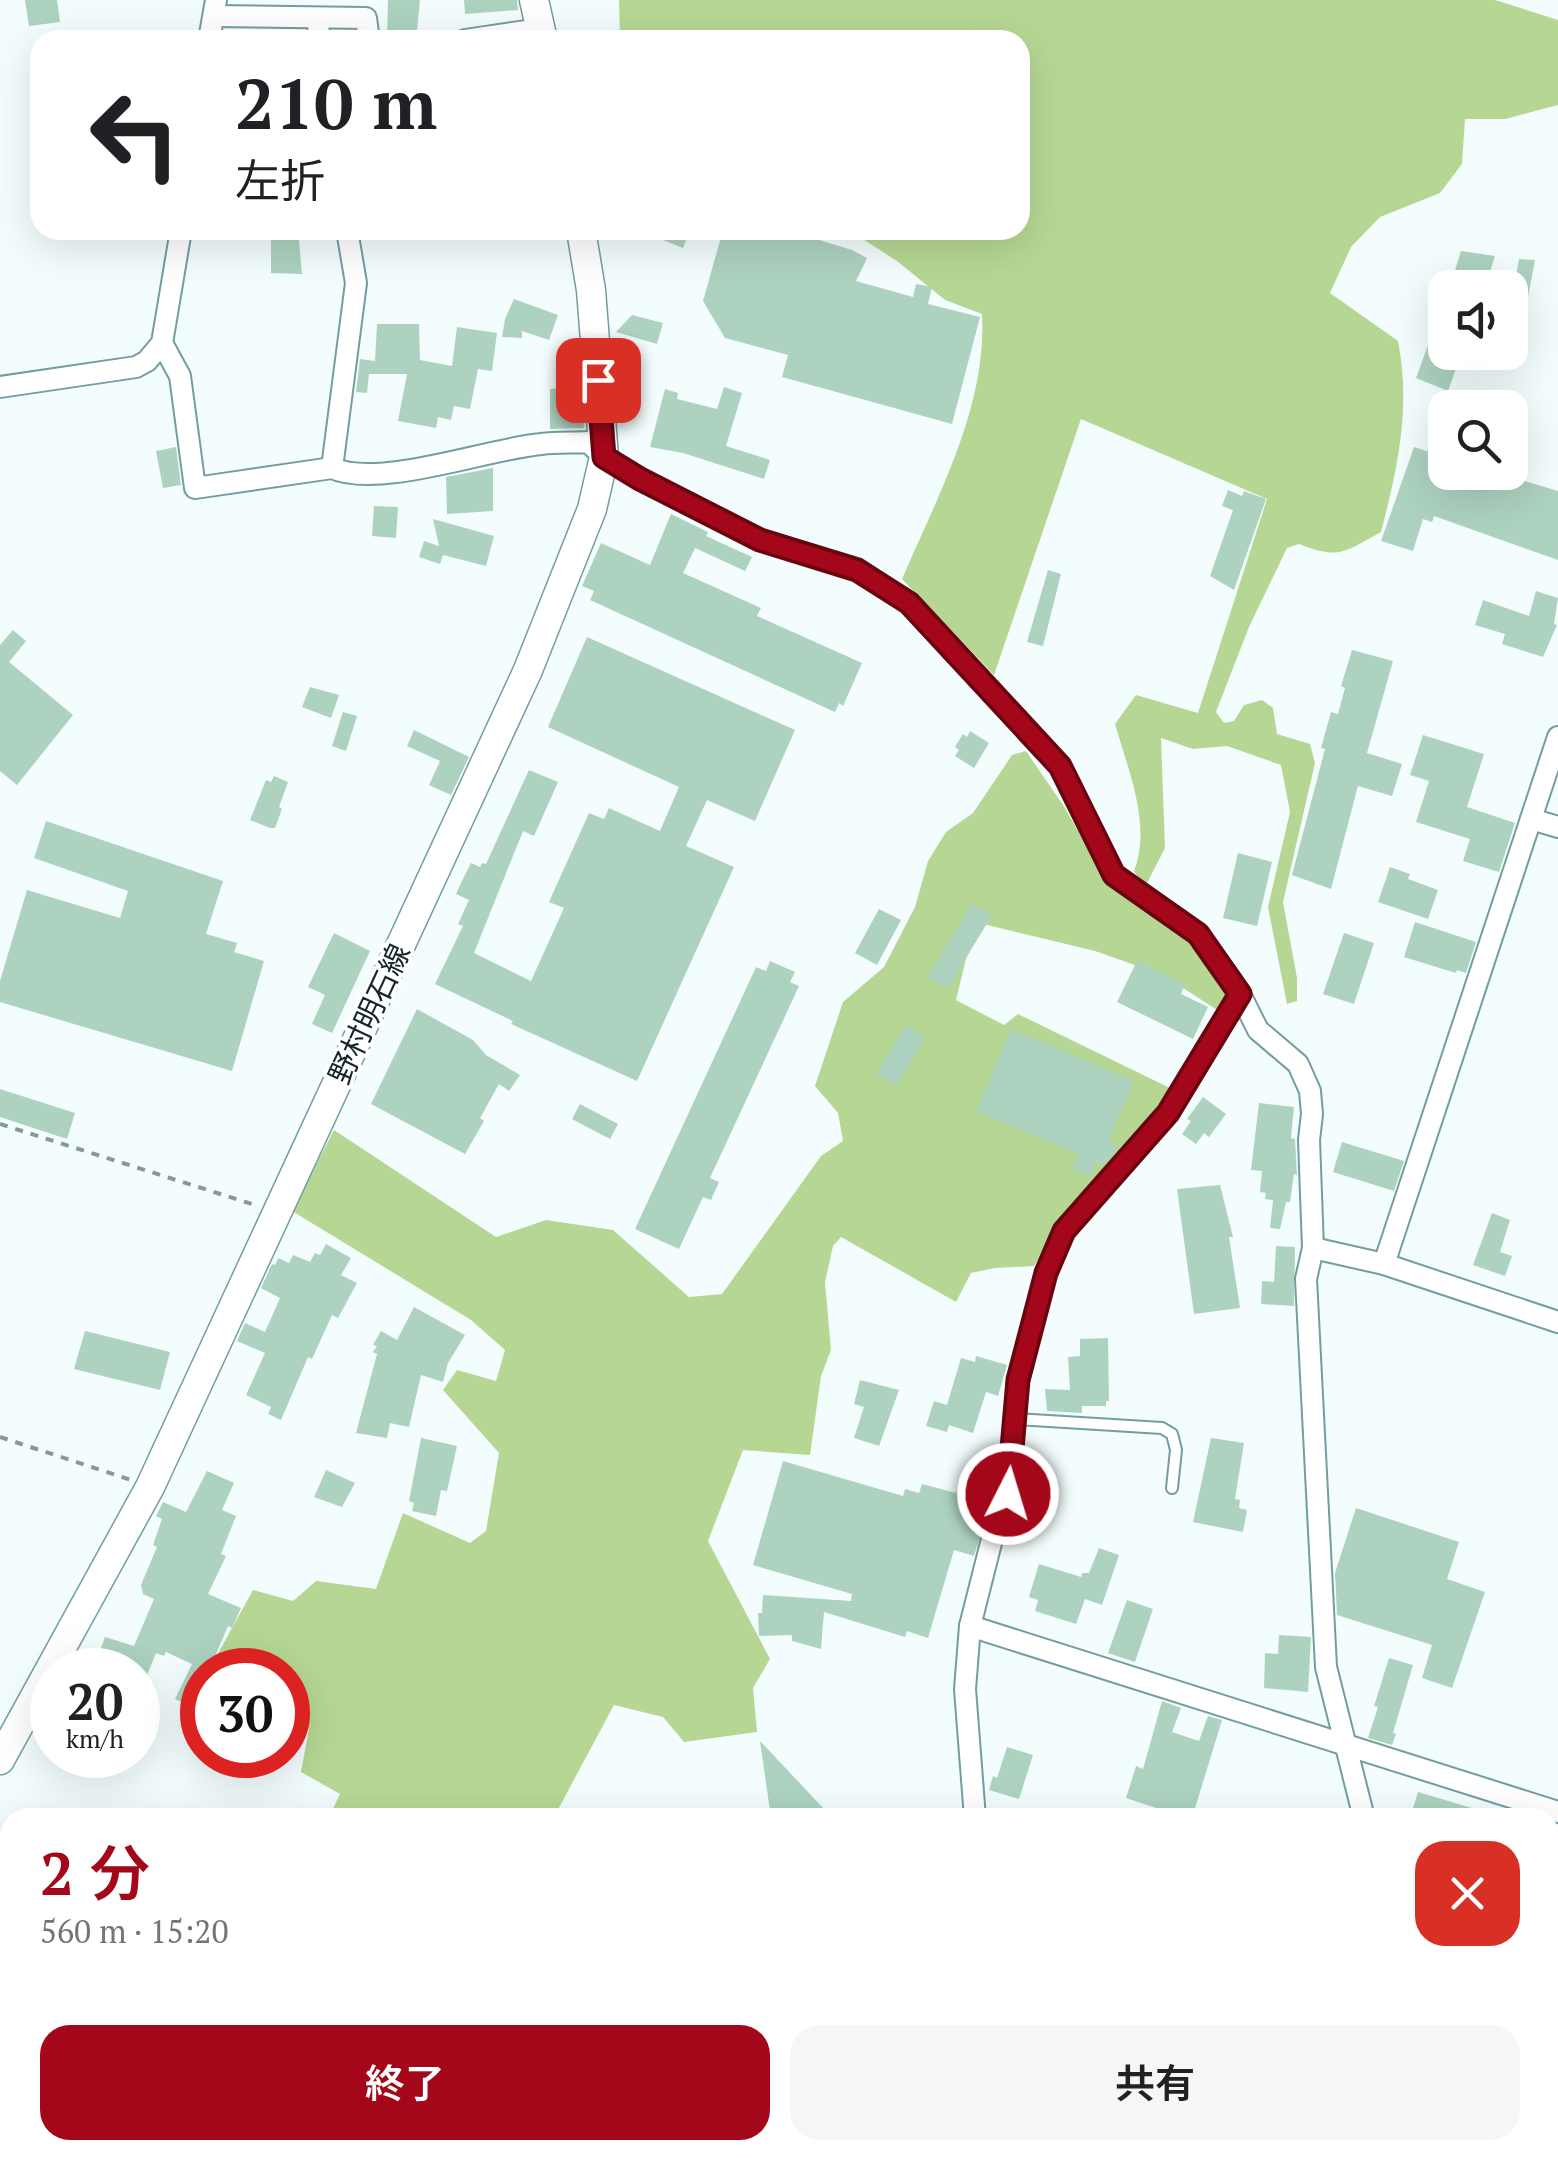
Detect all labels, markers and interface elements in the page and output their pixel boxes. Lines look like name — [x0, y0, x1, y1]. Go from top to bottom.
text: 210 m — [235, 56, 437, 149]
icon: left — [70, 70, 200, 200]
text: 左折 — [235, 150, 325, 210]
map controls — [1428, 270, 1528, 490]
button: sound — [1428, 270, 1528, 370]
pin — [556, 338, 641, 423]
icon: arrive — [571, 353, 626, 408]
button: search — [1428, 390, 1528, 490]
street label: 野村明石線 — [319, 937, 419, 1090]
position arrow — [956, 1442, 1060, 1546]
speed limit sign: 30 — [180, 1648, 310, 1778]
text: 20 — [67, 1668, 123, 1734]
text: km/h — [66, 1722, 124, 1755]
text: 2 分 — [40, 1833, 150, 1912]
button: close — [1415, 1841, 1520, 1946]
text: 560 m · 15:20 — [40, 1910, 228, 1952]
button: 終了 — [40, 2025, 770, 2140]
button: 共有 — [790, 2025, 1520, 2140]

